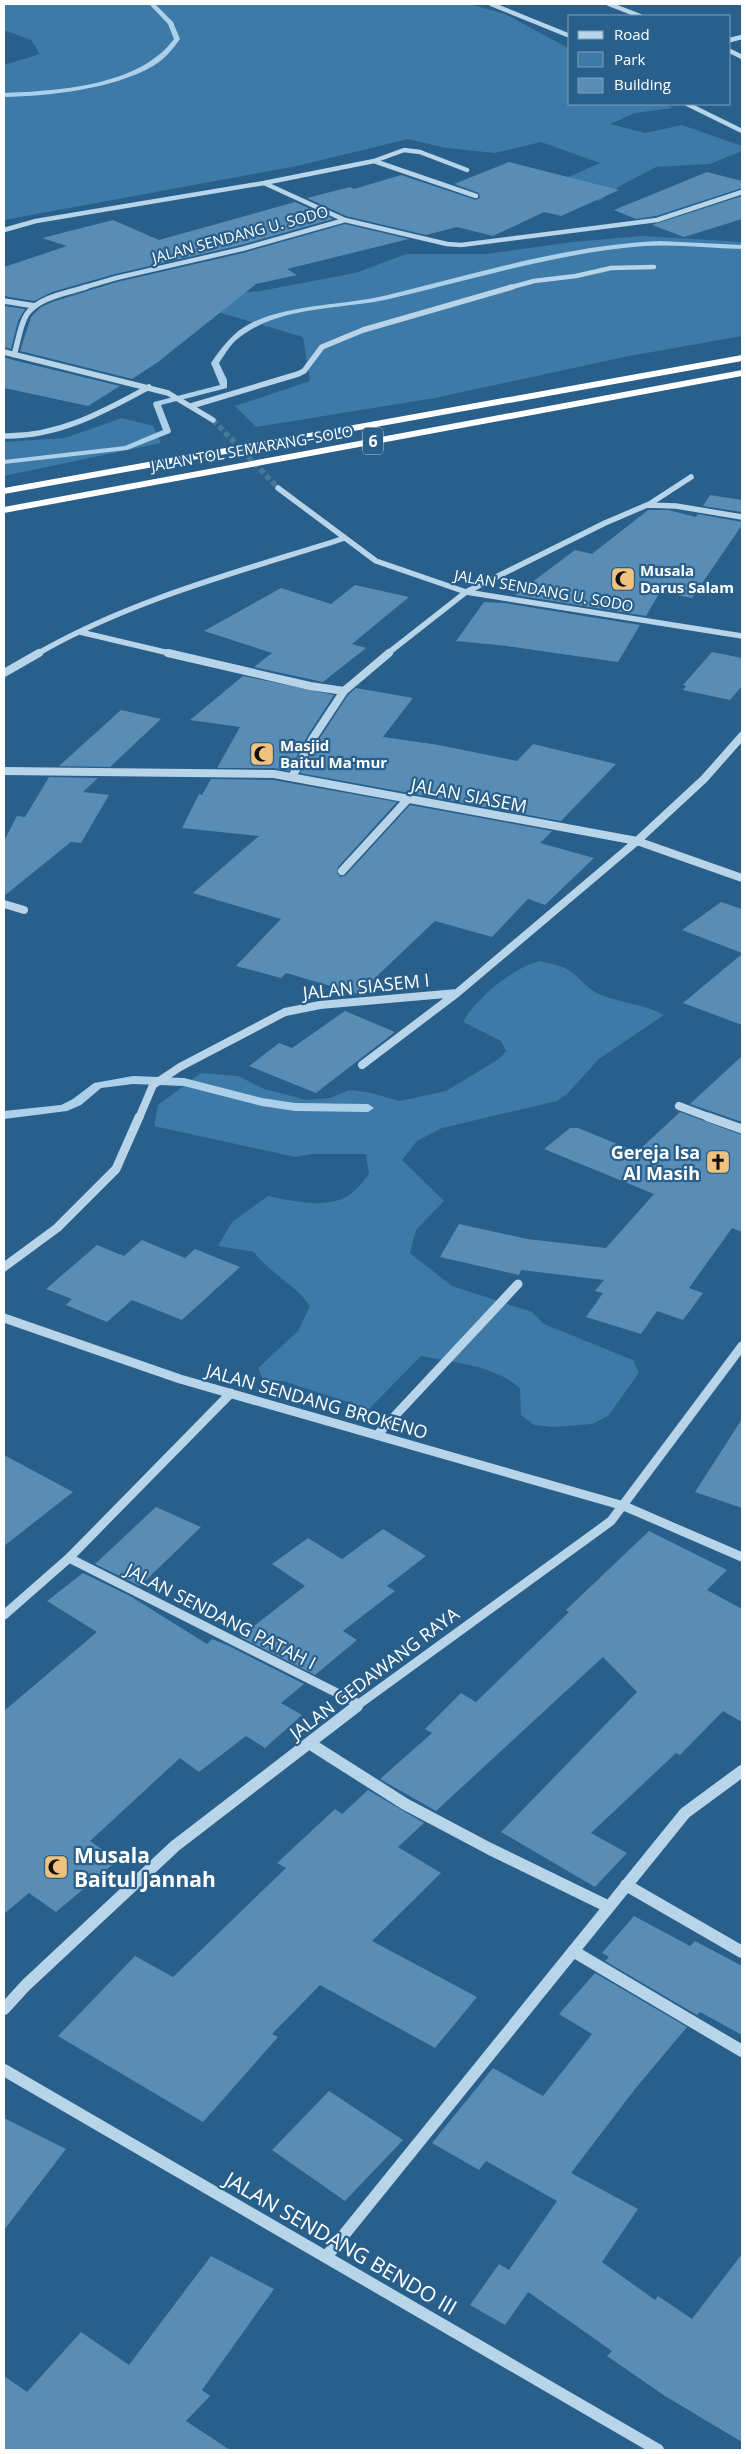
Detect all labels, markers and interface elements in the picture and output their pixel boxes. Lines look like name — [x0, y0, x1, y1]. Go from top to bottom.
legend — [568, 15, 731, 105]
text: Road — [614, 24, 650, 44]
text: Park — [614, 49, 645, 69]
text: Building — [614, 74, 671, 94]
street label: JALAN SENDANG U. SODO — [148, 201, 330, 268]
street label: JALAN TOL SEMARANG–SOLO — [147, 420, 355, 476]
road number: 6 — [363, 428, 383, 454]
place label: Musala Darus Salam — [640, 560, 734, 597]
street label: JALAN SENDANG U. SODO — [451, 564, 635, 616]
mosque icon: Musala Darus Salam — [610, 566, 636, 592]
place label: Masjid Baitul Ma'mur — [280, 735, 387, 772]
mosque icon: Masjid Baitul Ma'mur — [249, 741, 275, 767]
street label: JALAN SIASEM — [407, 772, 529, 818]
street label: JALAN SIASEM I — [299, 967, 431, 1005]
place label: Gereja Isa Al Masih — [611, 1140, 700, 1185]
church icon: Gereja Isa Al Masih — [705, 1149, 731, 1175]
street label: JALAN SENDANG BROKENO — [201, 1357, 431, 1444]
street label: JALAN SENDANG PATAH I — [120, 1557, 320, 1675]
street label: JALAN GEDAWANG RAYA — [283, 1601, 464, 1746]
place label: Musala Baitul Jannah — [74, 1841, 216, 1893]
mosque icon: Musala Baitul Jannah — [43, 1854, 69, 1880]
street label: JALAN SENDANG BENDO III — [218, 2164, 462, 2321]

